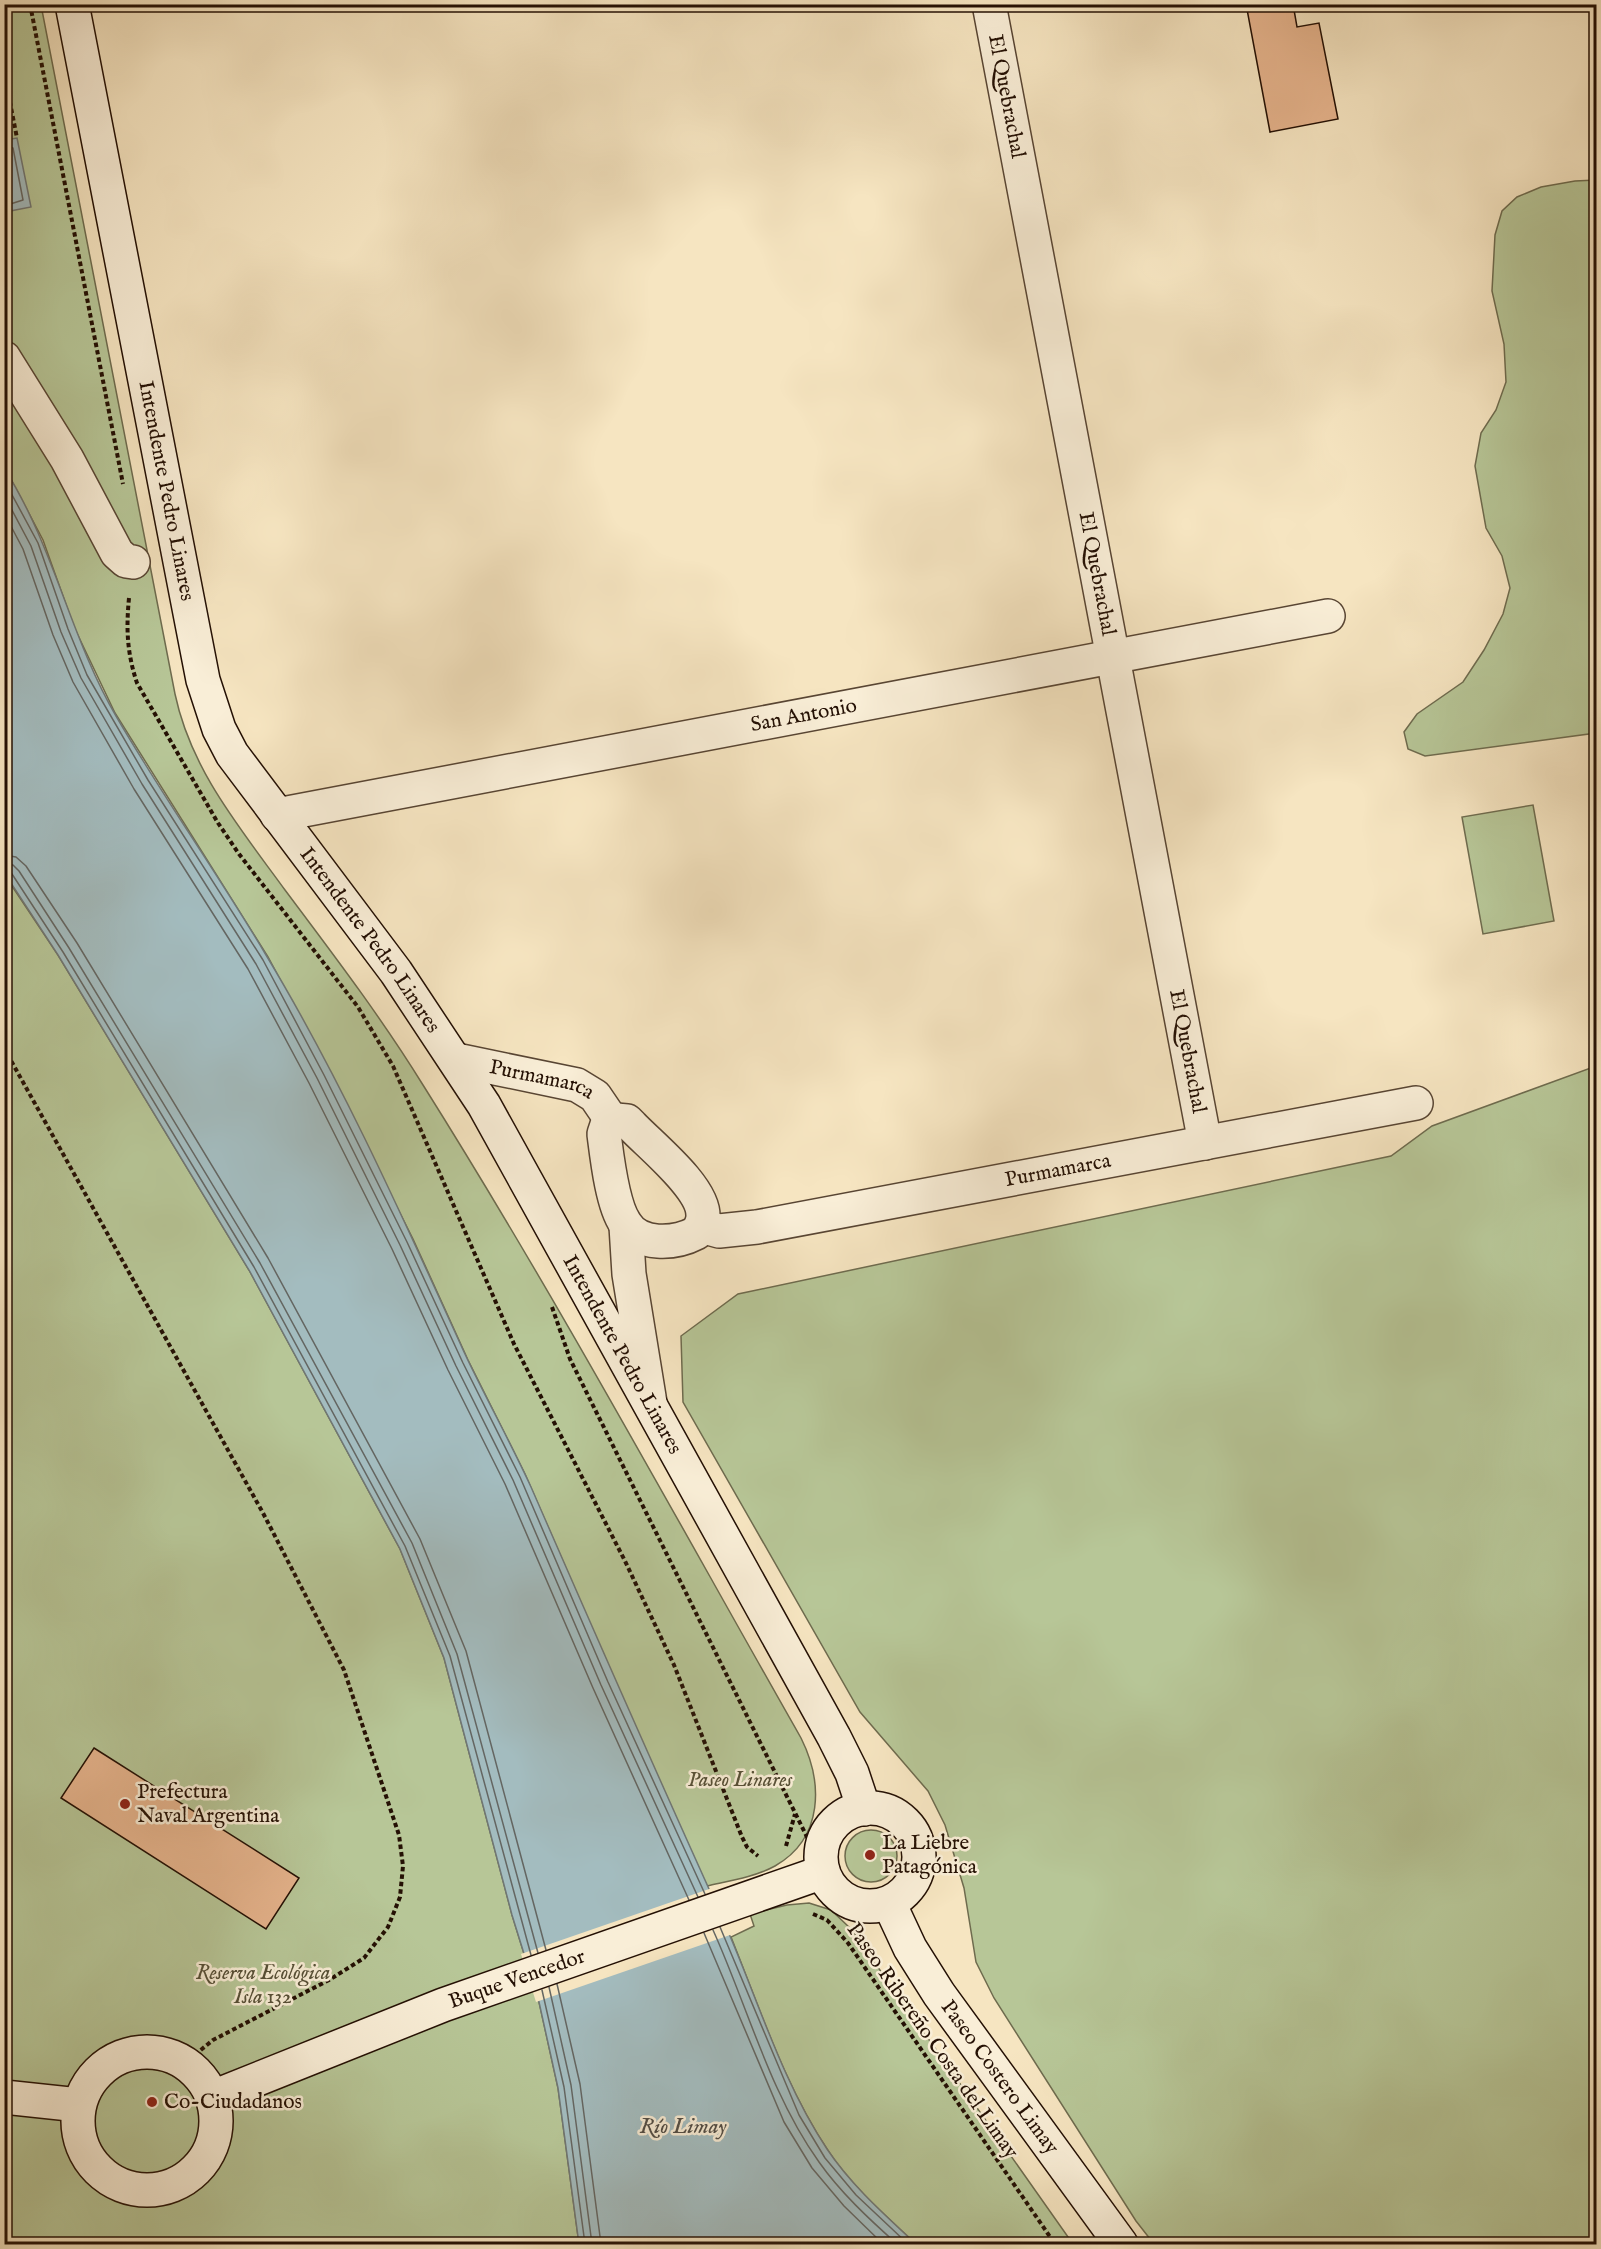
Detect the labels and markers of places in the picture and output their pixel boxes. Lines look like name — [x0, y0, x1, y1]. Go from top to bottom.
place label: Prefectura Naval Argentina — [137, 1779, 280, 1830]
marker: Prefectura Naval Argentina — [118, 1797, 132, 1811]
place label: La Liebre Patagónica — [882, 1830, 978, 1881]
marker: La Liebre Patagónica — [863, 1848, 877, 1862]
place label: Co-Ciudadanos — [164, 2089, 302, 2116]
marker: Co-Ciudadanos — [145, 2095, 159, 2109]

